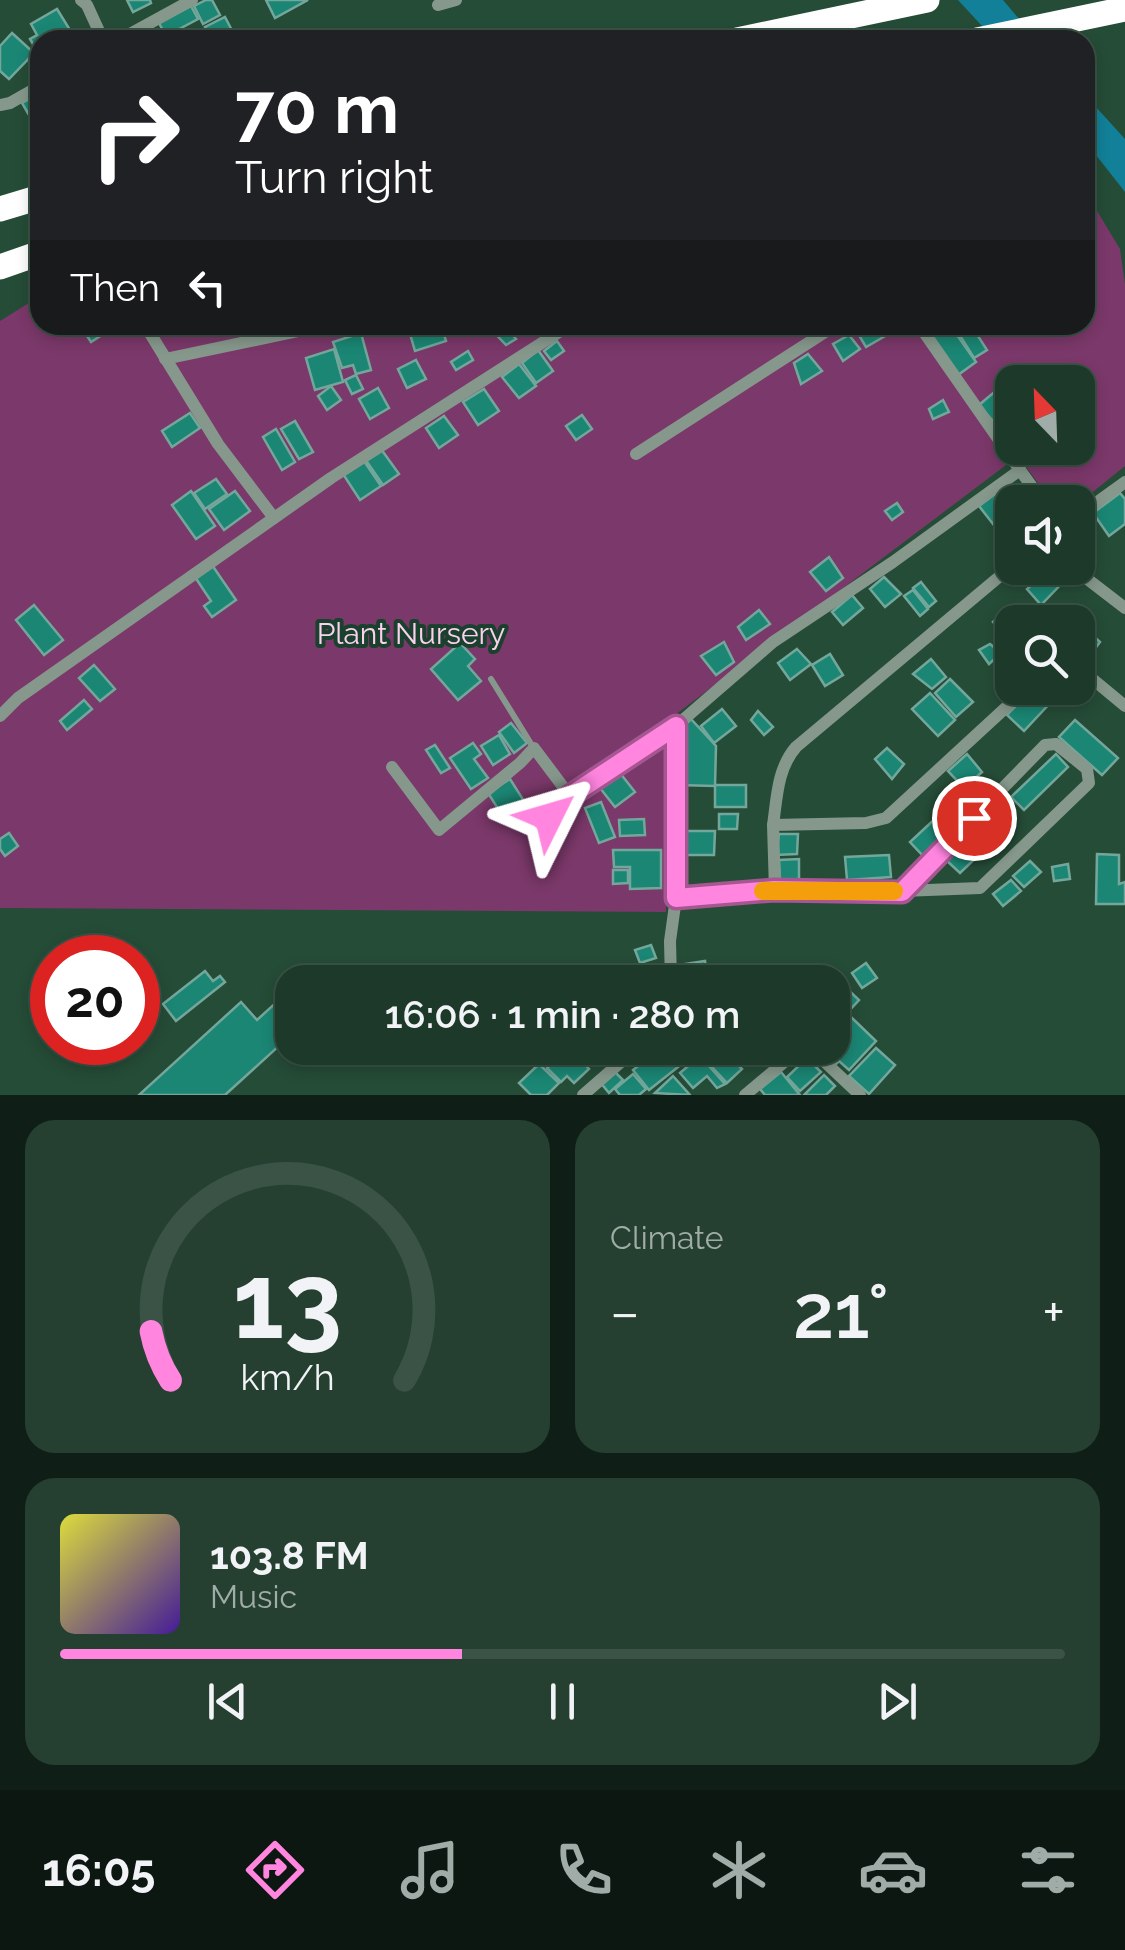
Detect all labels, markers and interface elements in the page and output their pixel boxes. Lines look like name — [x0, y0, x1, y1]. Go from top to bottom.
text: 70 m — [235, 67, 399, 149]
icon: right — [70, 70, 200, 200]
text: Turn right — [235, 151, 433, 204]
icon: left — [180, 260, 235, 315]
text: Then — [70, 265, 160, 310]
north arrow — [995, 365, 1095, 465]
map controls — [995, 365, 1095, 705]
button: sound — [995, 485, 1095, 585]
button: search — [995, 605, 1095, 705]
park label: Plant Nursery — [317, 616, 505, 651]
position arrow — [497, 765, 601, 869]
pin — [932, 776, 1017, 861]
icon: arrive — [947, 791, 1002, 846]
speed limit sign: 20 — [30, 935, 160, 1065]
text: 16:06 · 1 min · 280 m — [385, 992, 740, 1037]
text: Climate — [610, 1219, 724, 1256]
text: 13 — [233, 1240, 342, 1362]
text: 21° — [793, 1267, 889, 1356]
text: − — [610, 1280, 640, 1345]
text: + — [1042, 1280, 1065, 1345]
text: km/h — [240, 1356, 335, 1398]
text: 103.8 FM — [210, 1533, 369, 1578]
text: Music — [210, 1578, 297, 1615]
icon: previous — [200, 1674, 255, 1729]
icon: pause — [535, 1674, 590, 1729]
icon: next — [870, 1674, 925, 1729]
icon: directions — [240, 1835, 310, 1905]
icon: music — [395, 1835, 465, 1905]
icon: phone — [549, 1835, 619, 1905]
icon: climate — [704, 1835, 774, 1905]
icon: car — [858, 1835, 928, 1905]
icon: filters — [1013, 1835, 1083, 1905]
text: 16:05 — [42, 1844, 156, 1897]

